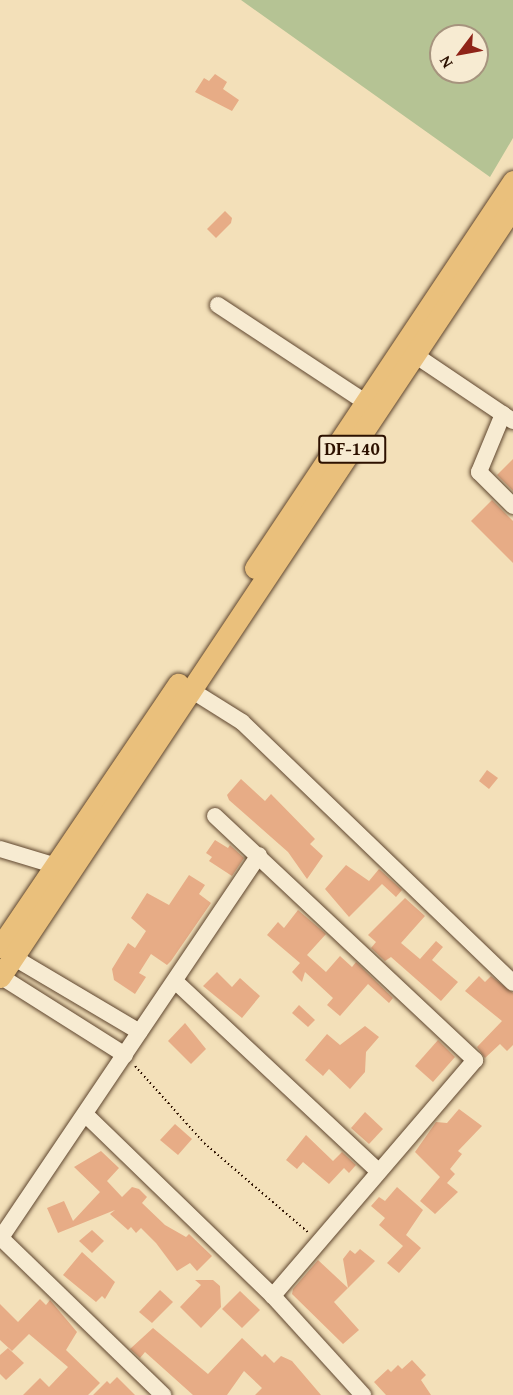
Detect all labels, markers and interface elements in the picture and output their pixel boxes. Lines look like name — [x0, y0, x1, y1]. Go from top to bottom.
north arrow — [429, 24, 489, 84]
text: N — [432, 52, 458, 73]
road number: DF-140 — [318, 434, 386, 464]

